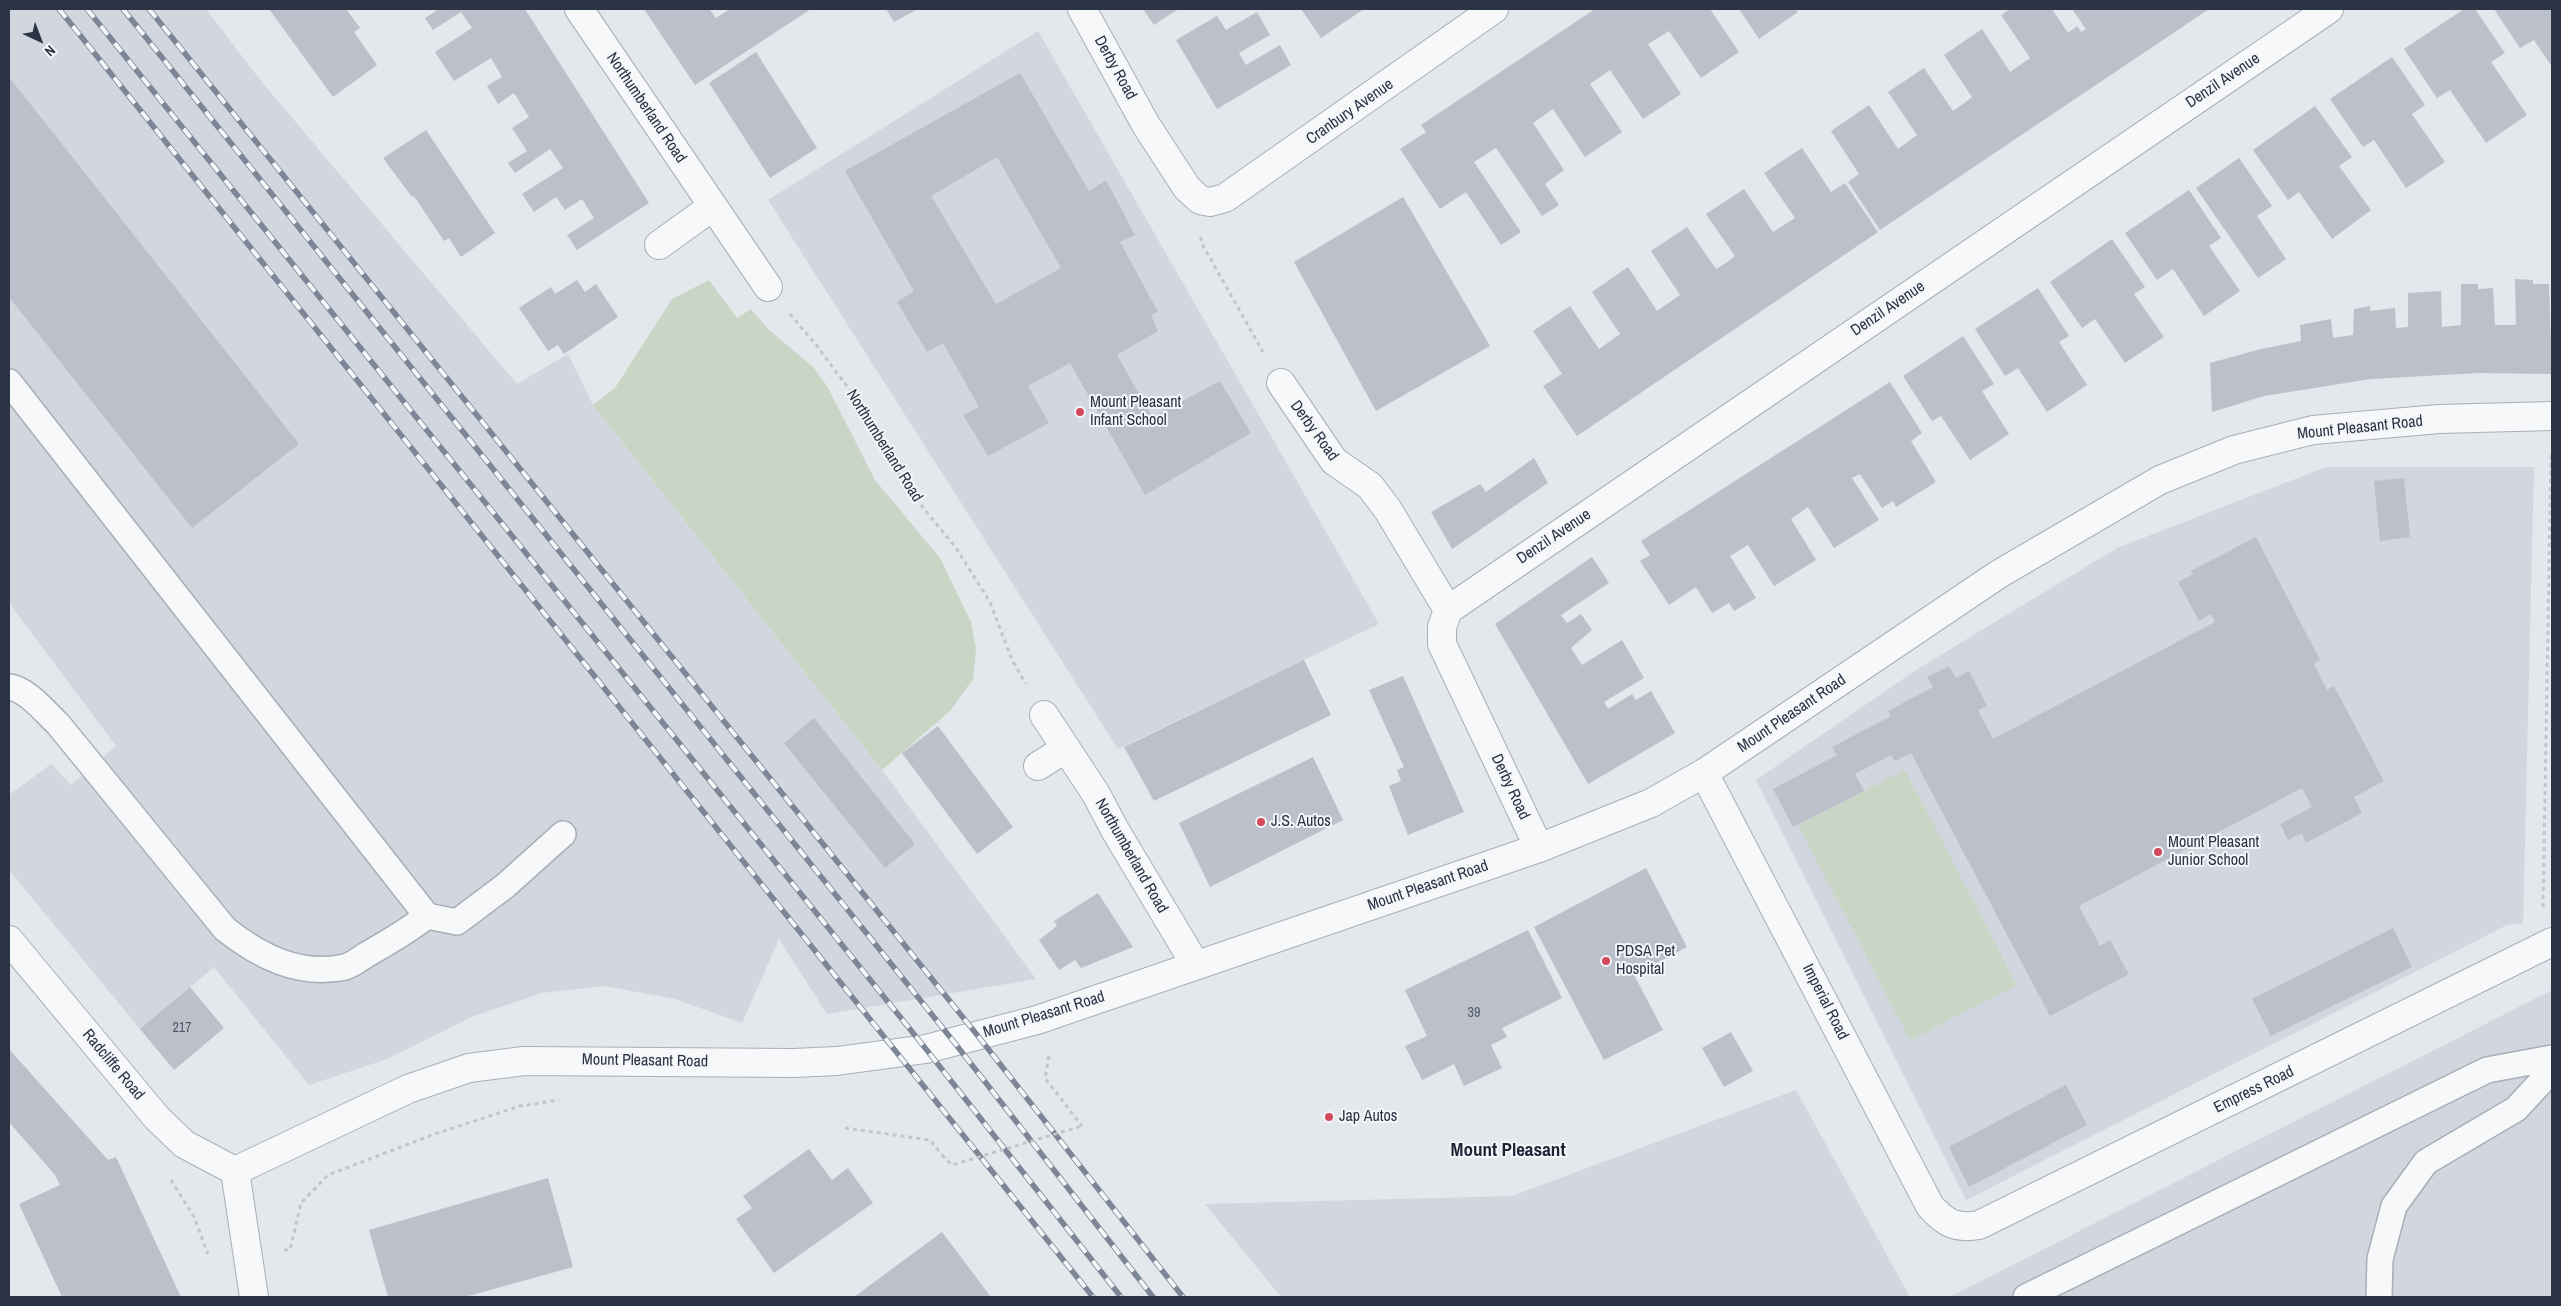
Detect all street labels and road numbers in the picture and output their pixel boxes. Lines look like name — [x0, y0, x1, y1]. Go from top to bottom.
street label: Derby Road — [1090, 33, 1140, 103]
street label: Northumberland Road — [602, 49, 690, 167]
street label: Denzil Avenue — [2182, 49, 2264, 113]
street label: Cranbury Avenue — [1303, 75, 1397, 149]
street label: Denzil Avenue — [1847, 277, 1929, 341]
street label: Northumberland Road — [842, 386, 926, 506]
street label: Derby Road — [1286, 397, 1342, 465]
street label: Mount Pleasant Road — [2296, 412, 2424, 444]
street label: Denzil Avenue — [1513, 505, 1595, 569]
street label: Mount Pleasant Road — [1734, 671, 1850, 757]
street label: Derby Road — [1487, 751, 1533, 823]
street label: Northumberland Road — [1090, 795, 1172, 917]
street label: Mount Pleasant Road — [1365, 856, 1491, 916]
street label: Imperial Road — [1798, 961, 1852, 1043]
street label: Mount Pleasant Road — [981, 987, 1107, 1043]
street label: Radcliffe Road — [78, 1026, 148, 1104]
street label: Mount Pleasant Road — [582, 1050, 708, 1072]
street label: Empress Road — [2211, 1062, 2297, 1118]

